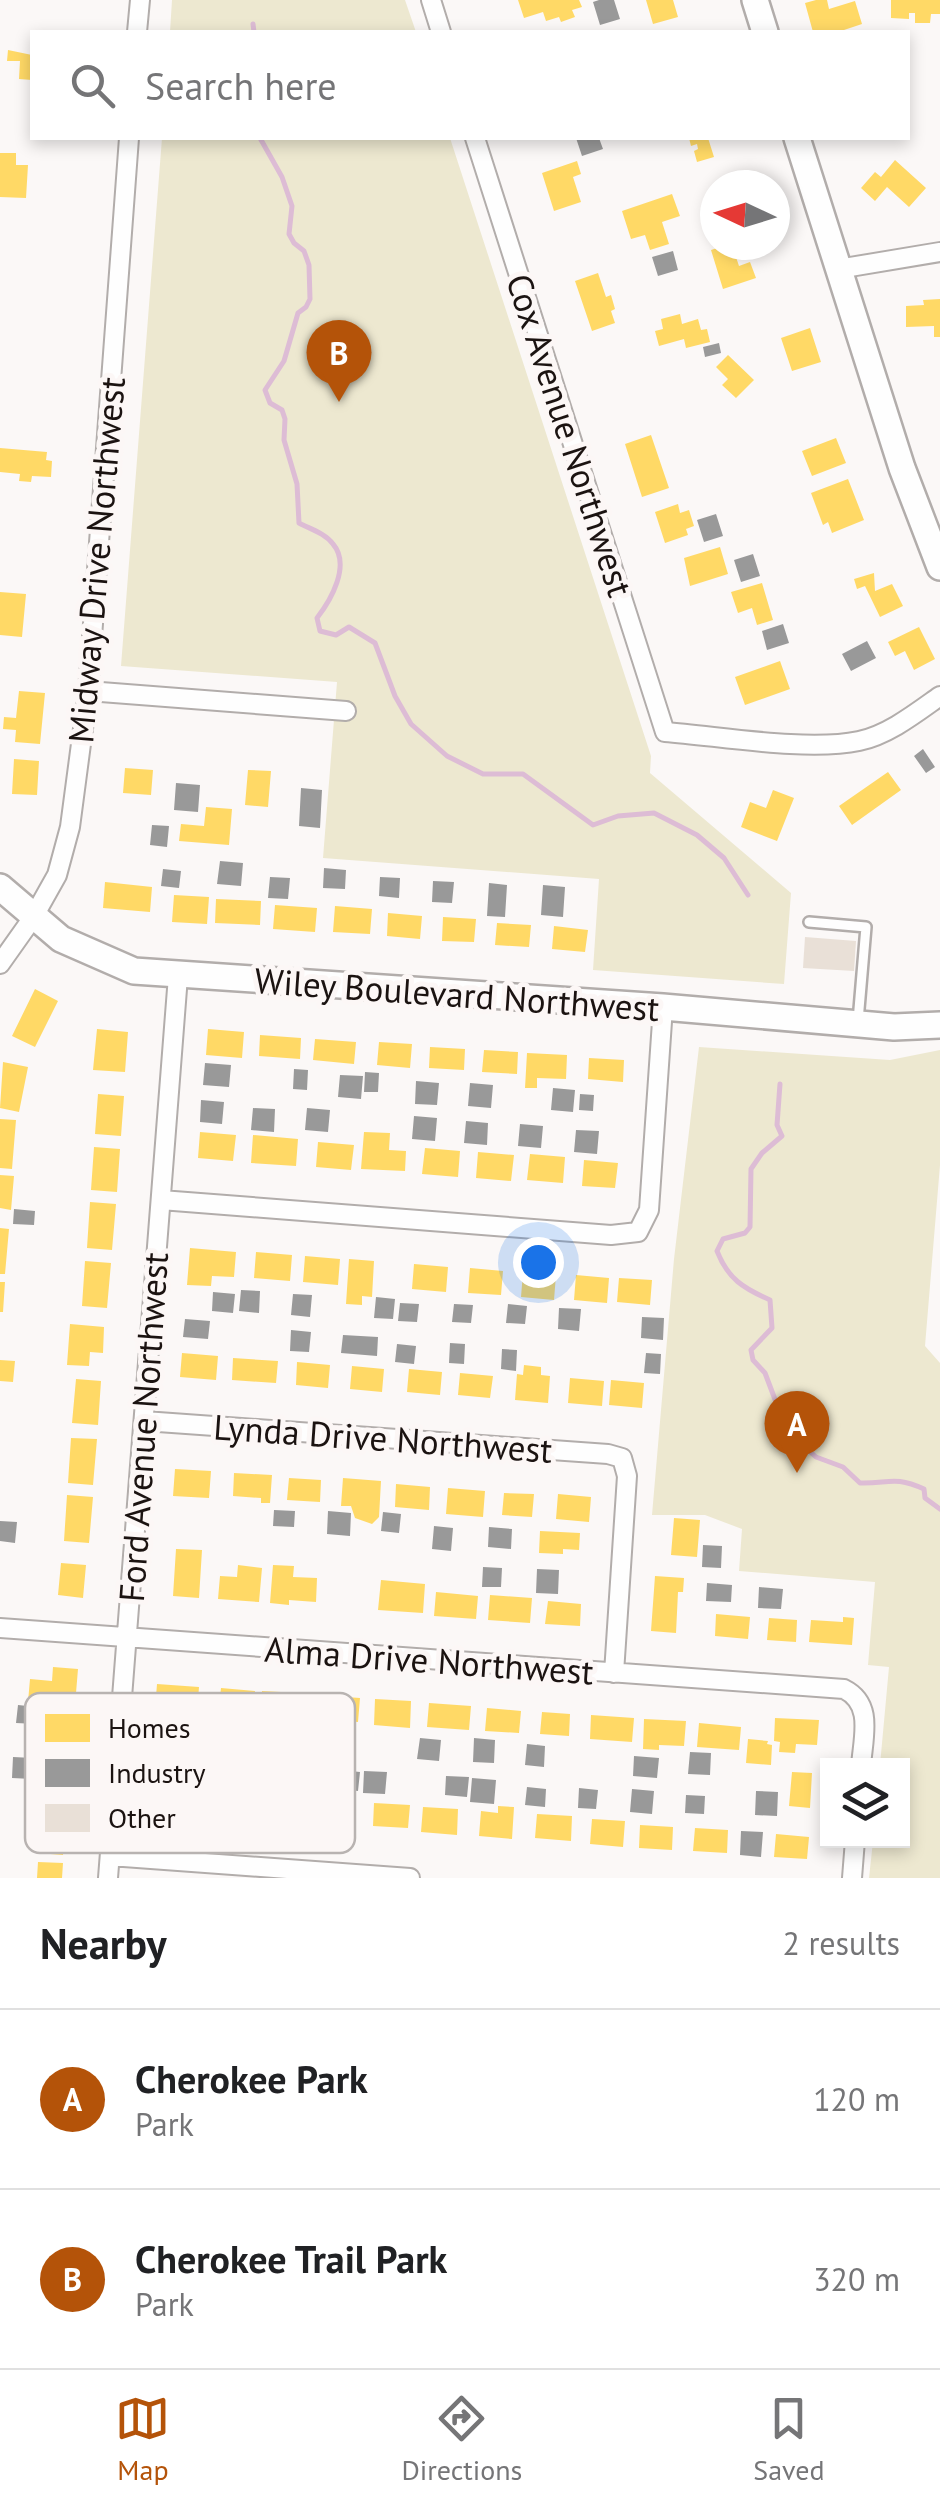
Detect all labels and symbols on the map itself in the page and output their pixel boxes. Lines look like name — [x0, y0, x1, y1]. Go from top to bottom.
north arrow — [700, 170, 790, 260]
street label: Cox Avenue Northwest — [496, 268, 644, 602]
pin: B — [306, 320, 372, 402]
street label: Midway Drive Northwest — [57, 375, 135, 745]
street label: Wiley Boulevard Northwest — [253, 957, 661, 1031]
your location — [513, 1237, 564, 1288]
street label: Ford Avenue Northwest — [108, 1250, 178, 1603]
pin: A — [764, 1390, 830, 1473]
street label: Lynda Drive Northwest — [212, 1403, 554, 1473]
street label: Alma Drive Northwest — [263, 1626, 595, 1694]
legend — [25, 1693, 355, 1853]
text: Homes — [108, 1709, 191, 1746]
text: Industry — [108, 1754, 205, 1791]
text: Other — [108, 1799, 176, 1836]

